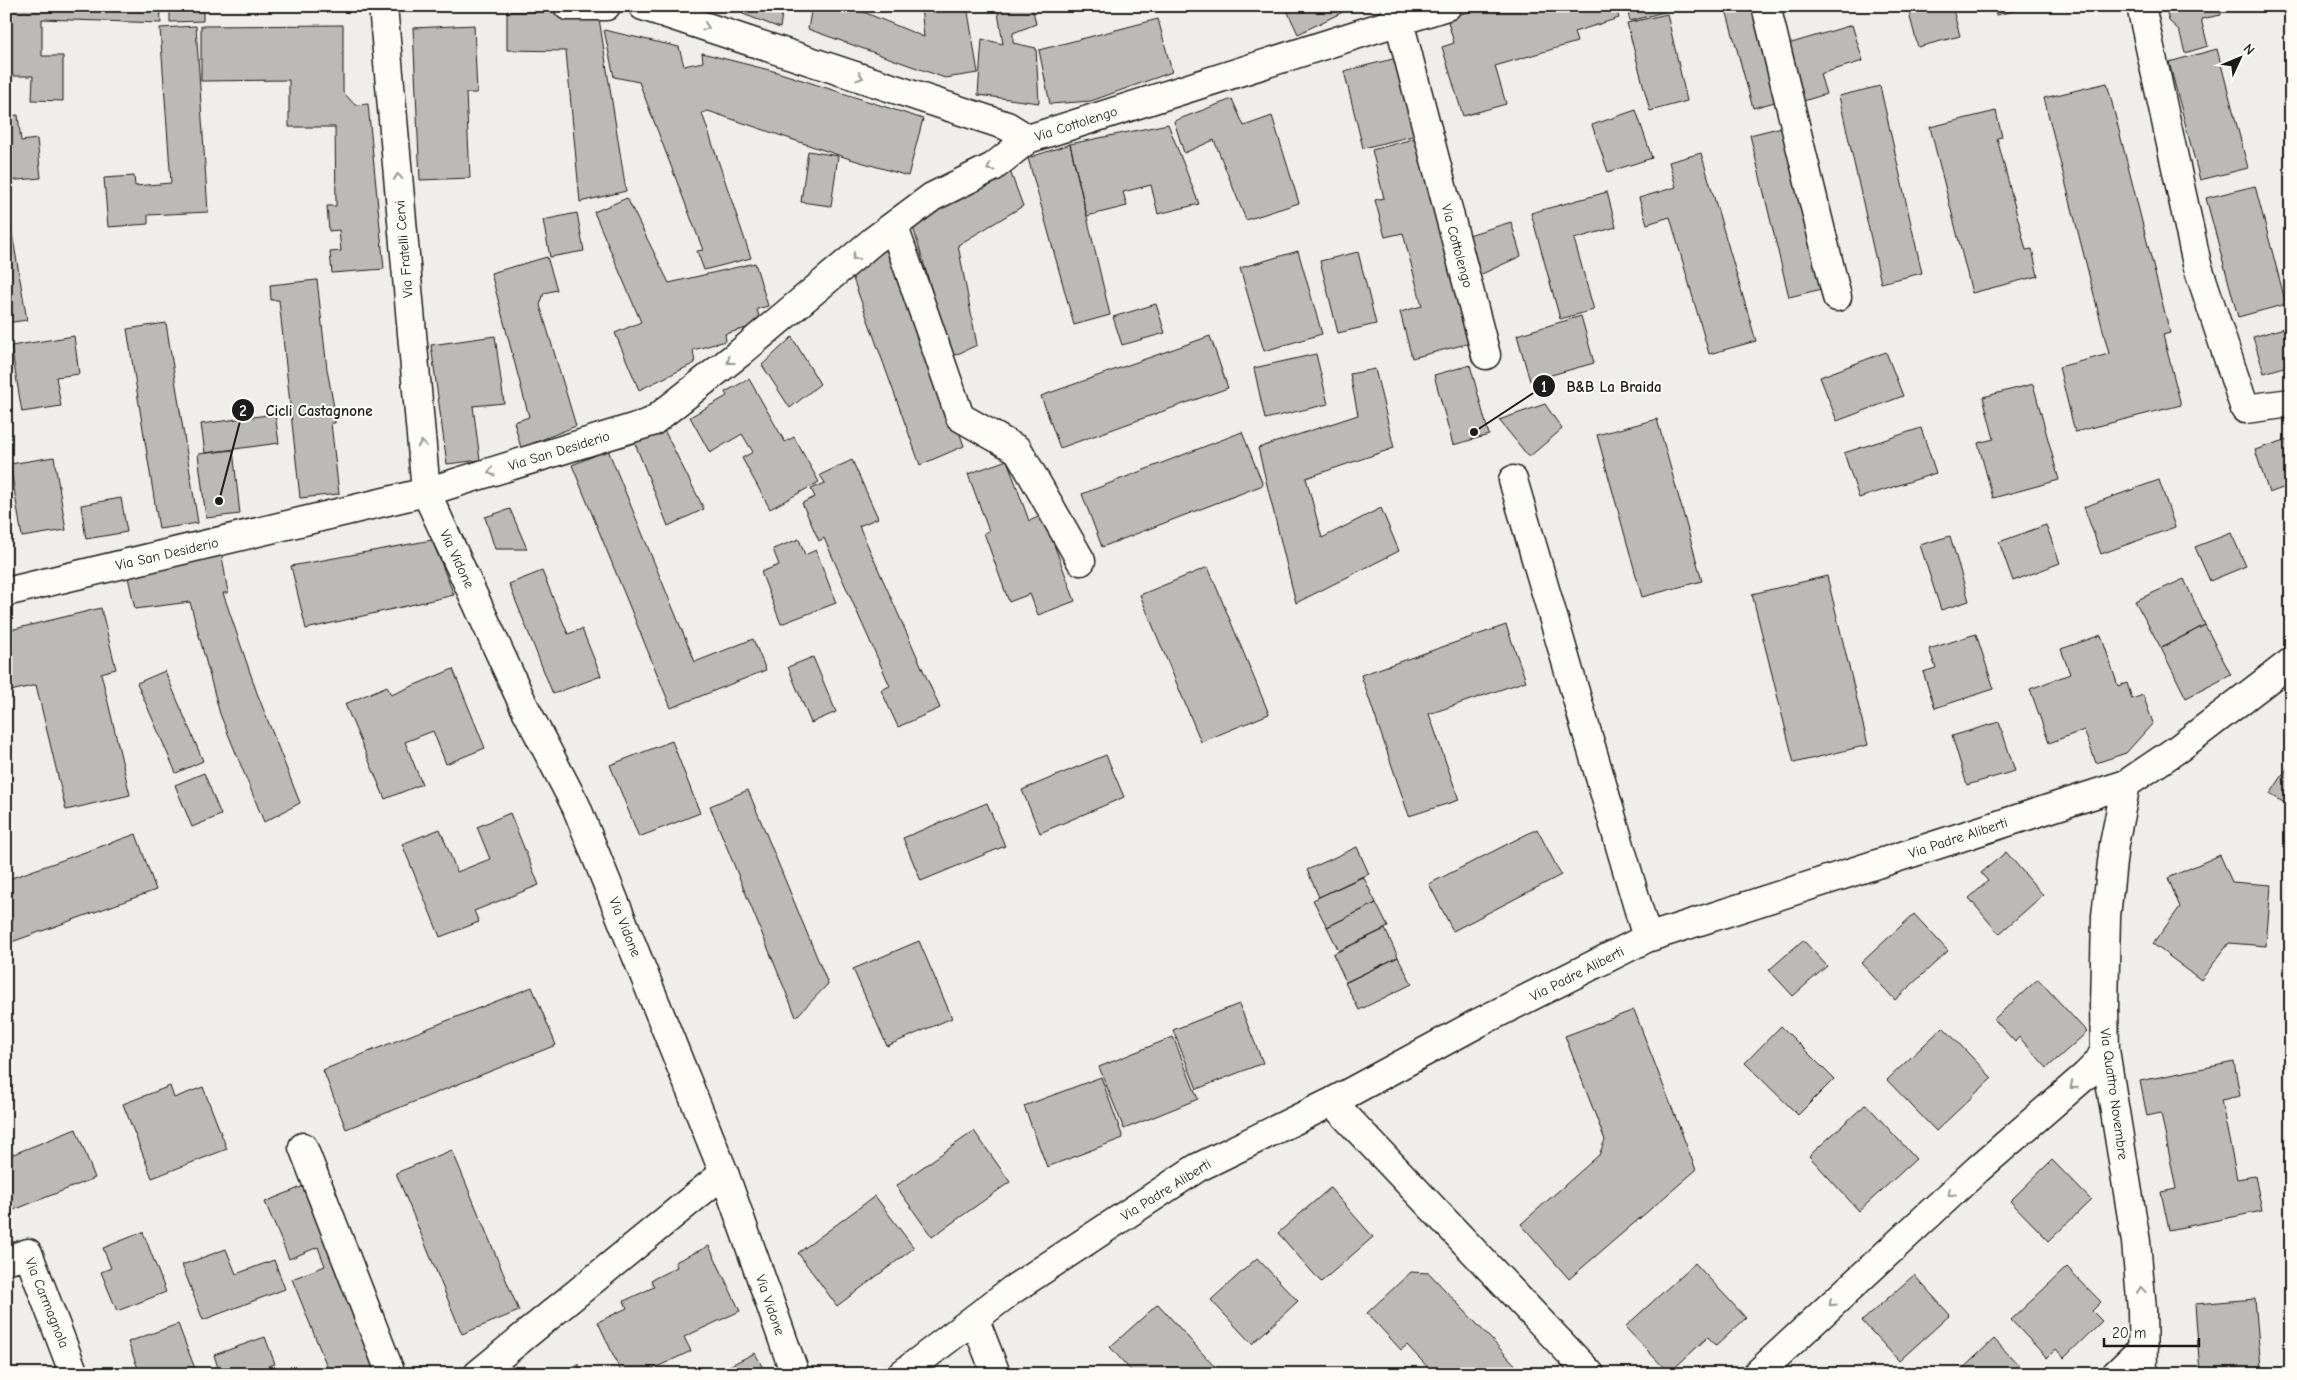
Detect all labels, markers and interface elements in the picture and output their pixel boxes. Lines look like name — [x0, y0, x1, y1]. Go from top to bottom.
one-way arrow — [701, 21, 710, 31]
north arrow — [2214, 32, 2264, 82]
text: N — [2240, 40, 2258, 59]
one-way arrow — [856, 72, 864, 82]
street label: Via Cottolengo — [1032, 103, 1120, 145]
one-way arrow — [986, 162, 995, 172]
one-way arrow — [393, 173, 404, 181]
street label: Via Fratelli Cervi — [391, 199, 417, 299]
street label: Via Cottolengo — [1438, 202, 1476, 290]
one-way arrow — [851, 251, 860, 260]
one-way arrow — [726, 355, 736, 364]
callout: B&B La Braida — [1532, 371, 1672, 401]
text: 1 — [1541, 378, 1547, 396]
text: B&B La Braida — [1566, 378, 1662, 396]
callout: Cicli Castagnone — [231, 395, 383, 425]
text: 2 — [239, 402, 247, 420]
text: Cicli Castagnone — [265, 402, 373, 420]
street label: Via San Desiderio — [506, 427, 612, 475]
one-way arrow — [417, 439, 428, 447]
one-way arrow — [487, 466, 496, 476]
street label: Via Vidone — [436, 527, 478, 591]
street label: Via San Desiderio — [114, 534, 220, 574]
street label: Via Padre Aliberti — [1906, 814, 2010, 862]
street label: Via Vidone — [605, 895, 645, 959]
street label: Via Padre Aliberti — [1527, 943, 1627, 1005]
street label: Via Quattro Novembre — [2096, 1027, 2132, 1161]
one-way arrow — [2070, 1080, 2079, 1089]
street label: Via Padre Aliberti — [1118, 1155, 1214, 1225]
one-way arrow — [1948, 1187, 1957, 1196]
street label: Via Carmagnola — [21, 1255, 73, 1351]
street label: Via Vidone — [752, 1273, 788, 1337]
one-way arrow — [2135, 1286, 2146, 1294]
one-way arrow — [1828, 1297, 1837, 1306]
scale bar — [2104, 1315, 2200, 1347]
text: 20 m — [2112, 1324, 2146, 1342]

